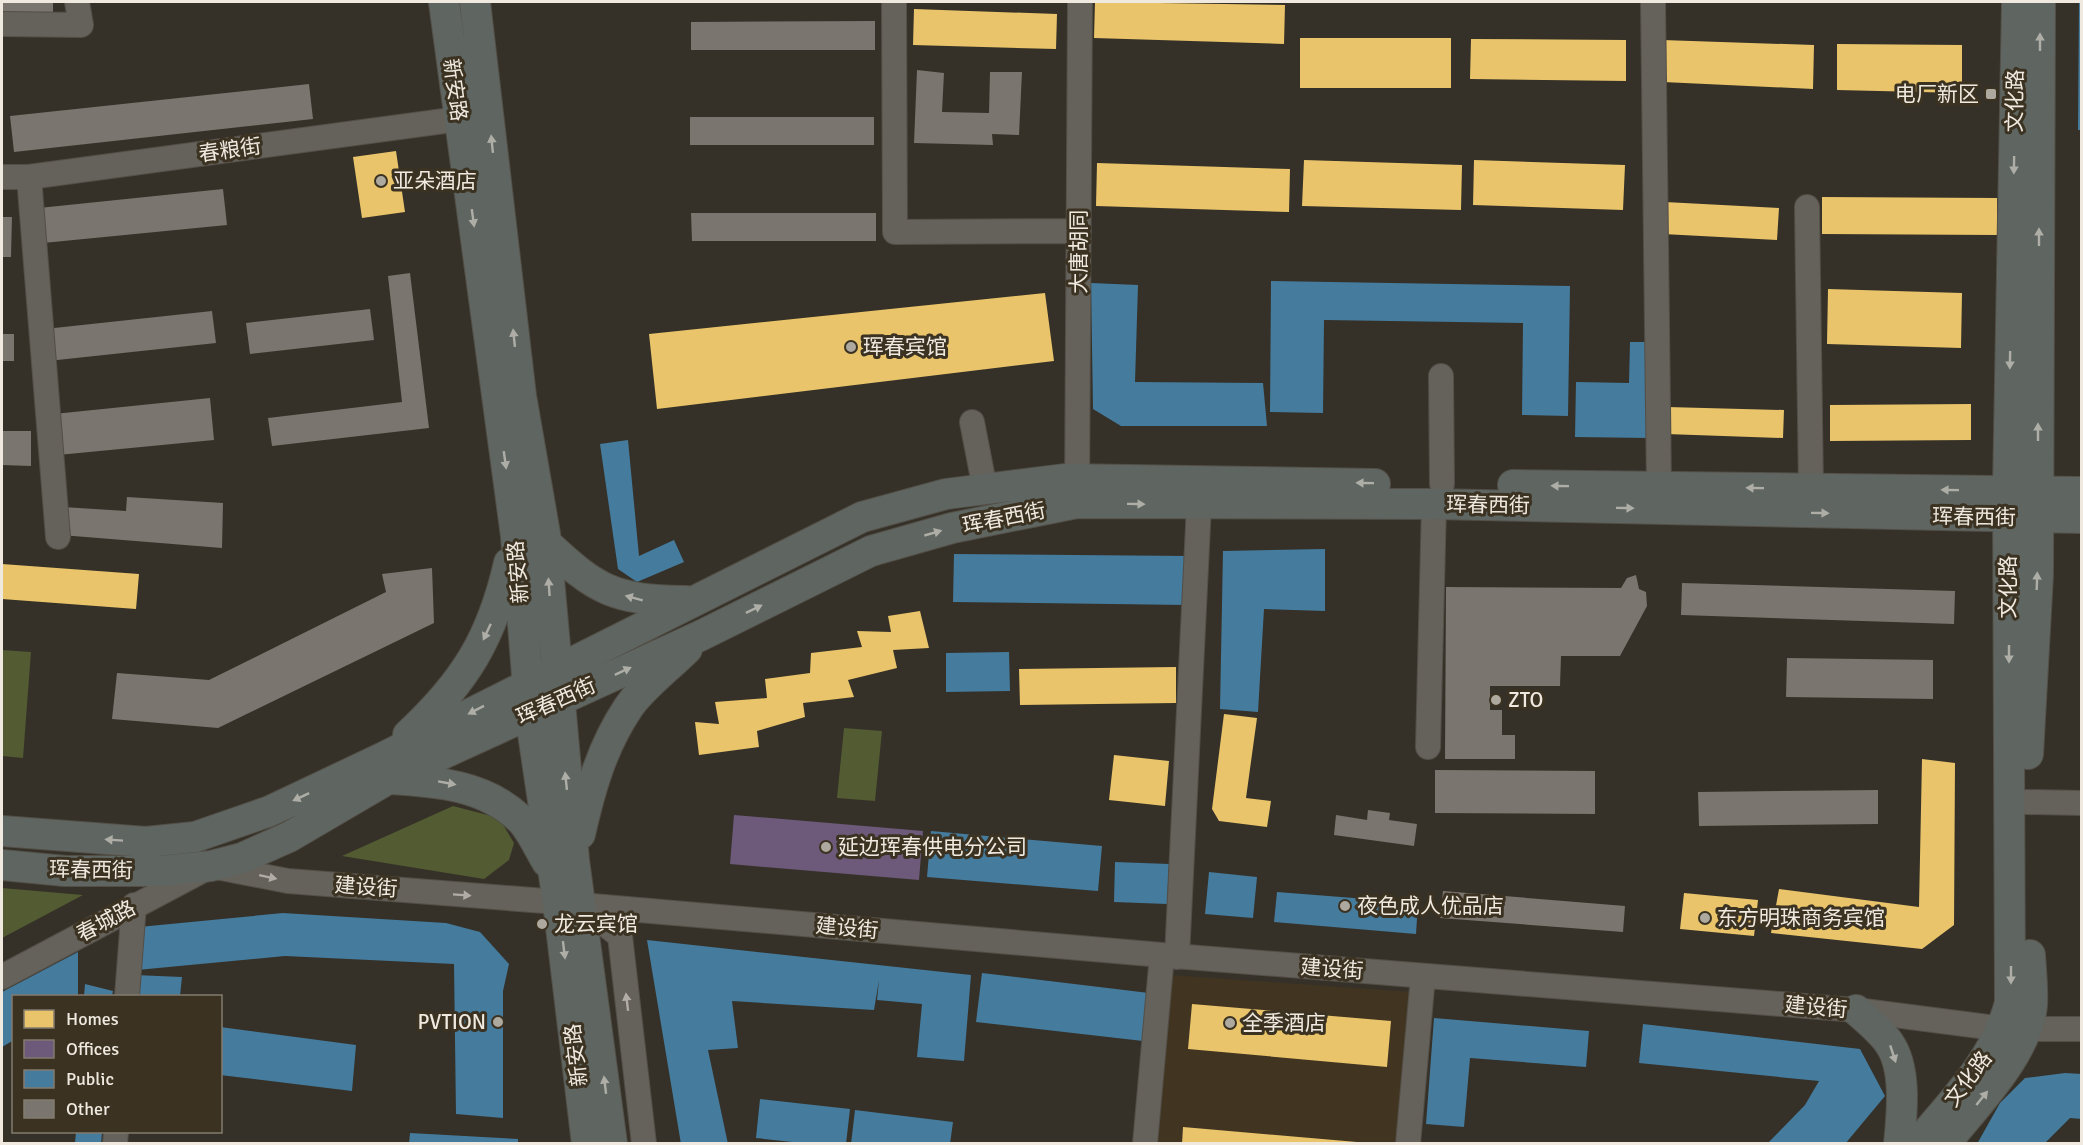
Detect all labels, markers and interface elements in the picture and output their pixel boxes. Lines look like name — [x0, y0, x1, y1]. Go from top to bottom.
one-way arrow — [2035, 32, 2045, 51]
street label: 新安路 — [438, 57, 472, 123]
street label: 文化路 — [2001, 69, 2029, 133]
place label: 电厂新区 — [1895, 81, 1979, 107]
marker: 电厂新区 — [1984, 87, 1998, 101]
street label: 春粮街 — [197, 133, 263, 167]
one-way arrow — [487, 135, 497, 154]
one-way arrow — [2009, 155, 2019, 174]
place label: 亚朵酒店 — [393, 168, 477, 194]
marker: 亚朵酒店 — [374, 174, 388, 188]
one-way arrow — [468, 209, 477, 228]
street label: 大唐胡同 — [1066, 210, 1092, 294]
one-way arrow — [2034, 227, 2044, 246]
one-way arrow — [509, 328, 519, 347]
place label: 珲春宾馆 — [863, 334, 947, 360]
marker: 珲春宾馆 — [844, 340, 858, 354]
one-way arrow — [2005, 350, 2015, 369]
one-way arrow — [2033, 422, 2043, 441]
one-way arrow — [501, 450, 510, 469]
one-way arrow — [1355, 479, 1374, 488]
one-way arrow — [1550, 481, 1569, 491]
one-way arrow — [1745, 483, 1764, 493]
one-way arrow — [1940, 485, 1959, 495]
street label: 珲春西街 — [1446, 491, 1530, 519]
street label: 珲春西街 — [960, 497, 1048, 539]
one-way arrow — [1126, 499, 1145, 509]
street label: 珲春西街 — [1932, 503, 2016, 531]
one-way arrow — [1615, 504, 1634, 513]
one-way arrow — [1810, 508, 1829, 518]
one-way arrow — [924, 528, 942, 537]
street label: 新安路 — [502, 539, 534, 605]
street label: 文化路 — [1995, 556, 2021, 619]
one-way arrow — [2033, 572, 2042, 591]
one-way arrow — [544, 577, 554, 596]
one-way arrow — [625, 592, 643, 602]
one-way arrow — [745, 604, 763, 614]
one-way arrow — [482, 624, 492, 642]
one-way arrow — [2004, 644, 2014, 663]
one-way arrow — [615, 666, 632, 675]
street label: 珲春西街 — [512, 672, 600, 730]
place label: ZTO — [1508, 687, 1543, 713]
marker: ZTO — [1489, 693, 1503, 707]
one-way arrow — [467, 706, 484, 715]
one-way arrow — [561, 771, 571, 790]
one-way arrow — [437, 779, 456, 788]
one-way arrow — [292, 792, 309, 801]
place label: 延边珲春供电分公司 — [838, 834, 1027, 860]
one-way arrow — [104, 835, 123, 844]
marker: 延边珲春供电分公司 — [819, 840, 833, 854]
street label: 珲春西街 — [49, 856, 133, 884]
street label: 建设街 — [334, 872, 398, 902]
one-way arrow — [259, 873, 277, 883]
one-way arrow — [452, 890, 471, 900]
place label: 夜色成人优品店 — [1357, 893, 1504, 919]
street label: 春城路 — [72, 895, 140, 947]
marker: 夜色成人优品店 — [1338, 899, 1352, 913]
place label: 东方明珠商务宾馆 — [1717, 905, 1885, 931]
place label: 龙云宾馆 — [554, 911, 638, 937]
marker: 东方明珠商务宾馆 — [1698, 911, 1712, 925]
street label: 建设街 — [814, 912, 880, 944]
marker: 龙云宾馆 — [535, 917, 549, 931]
one-way arrow — [559, 940, 568, 959]
street label: 建设街 — [1300, 954, 1364, 984]
one-way arrow — [2006, 965, 2016, 984]
street label: 建设街 — [1783, 991, 1849, 1023]
one-way arrow — [623, 992, 632, 1011]
legend — [12, 995, 222, 1133]
text: Homes — [66, 1008, 119, 1030]
place label: PVTION — [417, 1009, 486, 1035]
place label: 全季酒店 — [1242, 1010, 1326, 1036]
marker: PVTION — [491, 1015, 505, 1029]
marker: 全季酒店 — [1223, 1016, 1237, 1030]
street label: 新安路 — [559, 1022, 593, 1088]
text: Offices — [66, 1038, 119, 1060]
one-way arrow — [1889, 1045, 1899, 1063]
street label: 文化路 — [1939, 1046, 1997, 1112]
text: Public — [66, 1068, 114, 1090]
one-way arrow — [600, 1076, 610, 1095]
one-way arrow — [1975, 1091, 1988, 1106]
text: Other — [66, 1098, 110, 1120]

